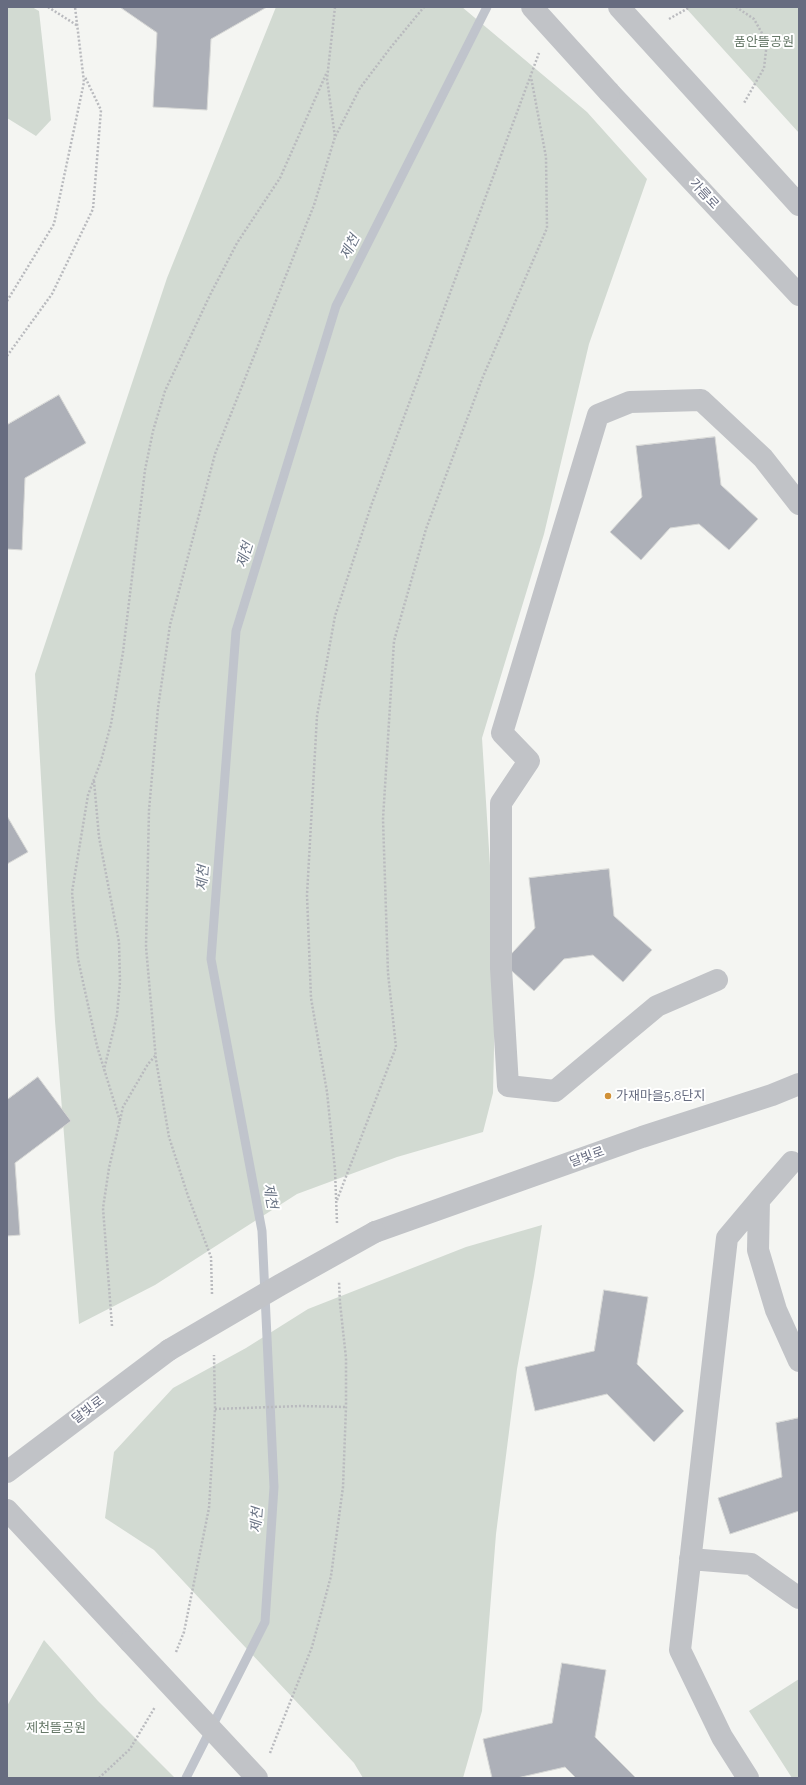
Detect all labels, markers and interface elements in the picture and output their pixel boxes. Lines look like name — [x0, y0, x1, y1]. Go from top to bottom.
park label: 품안뜰공원 — [734, 34, 794, 50]
street label: 가름로 — [686, 176, 722, 212]
water label: 제천 — [337, 232, 363, 262]
water label: 제천 — [233, 540, 257, 570]
water label: 제천 — [194, 865, 212, 891]
place label: 가재마을5,8단지 — [616, 1088, 705, 1104]
marker: 가재마을5,8단지 — [603, 1091, 613, 1101]
street label: 달빛로 — [567, 1144, 607, 1170]
water label: 제천 — [259, 1182, 281, 1210]
street label: 달빛로 — [69, 1393, 107, 1427]
water label: 제천 — [248, 1507, 266, 1533]
park label: 제천뜰공원 — [26, 1720, 86, 1736]

